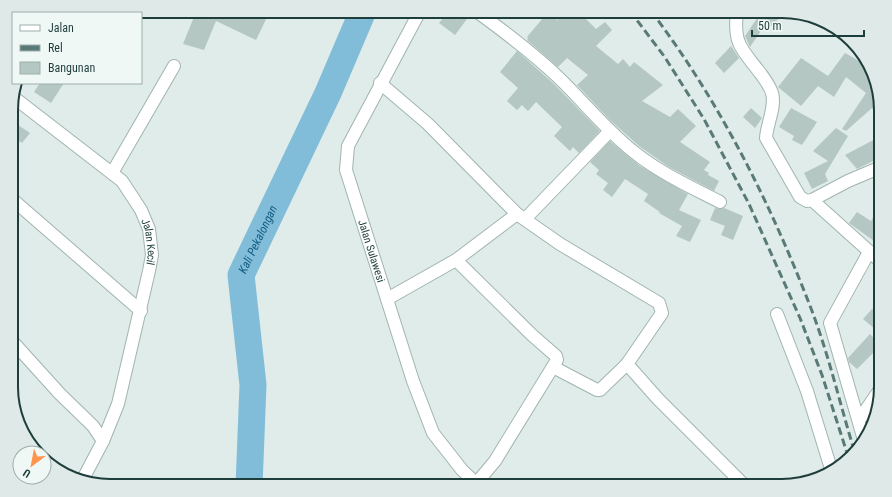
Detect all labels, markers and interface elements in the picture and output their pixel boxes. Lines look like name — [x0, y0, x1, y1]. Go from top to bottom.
legend — [12, 12, 142, 84]
scale bar — [752, 12, 864, 38]
text: 50 m — [758, 19, 782, 33]
text: Jalan — [48, 21, 74, 35]
text: Rel — [48, 41, 63, 55]
text: Bangunan — [48, 61, 95, 75]
water label: Kali Pekalongan — [236, 203, 280, 276]
street label: Jalan Kecil — [139, 216, 158, 266]
street label: Jalan Sulawesi — [356, 218, 388, 284]
north arrow — [12, 445, 52, 485]
text: U — [21, 466, 33, 480]

